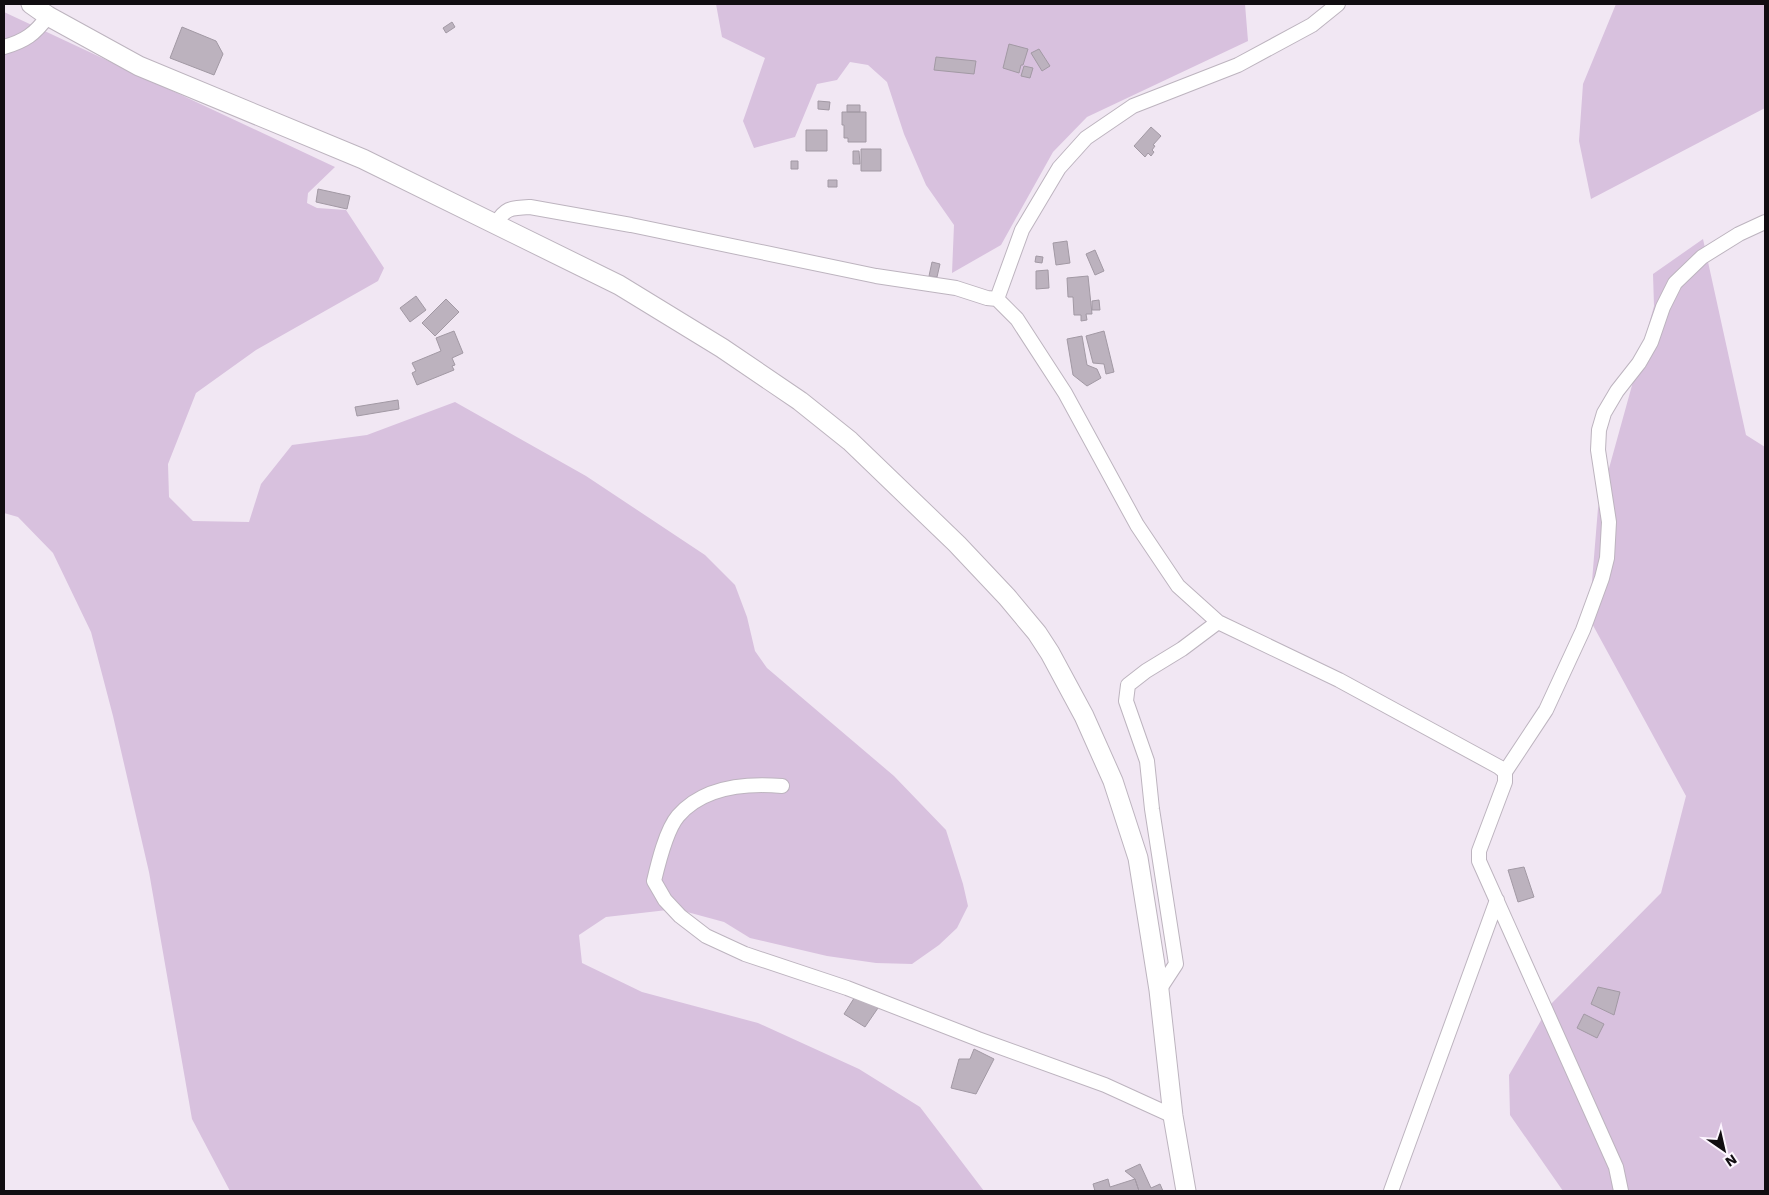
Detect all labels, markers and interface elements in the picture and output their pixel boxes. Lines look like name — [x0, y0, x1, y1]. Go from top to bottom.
north arrow — [1699, 1125, 1749, 1175]
text: N — [1722, 1151, 1740, 1170]

